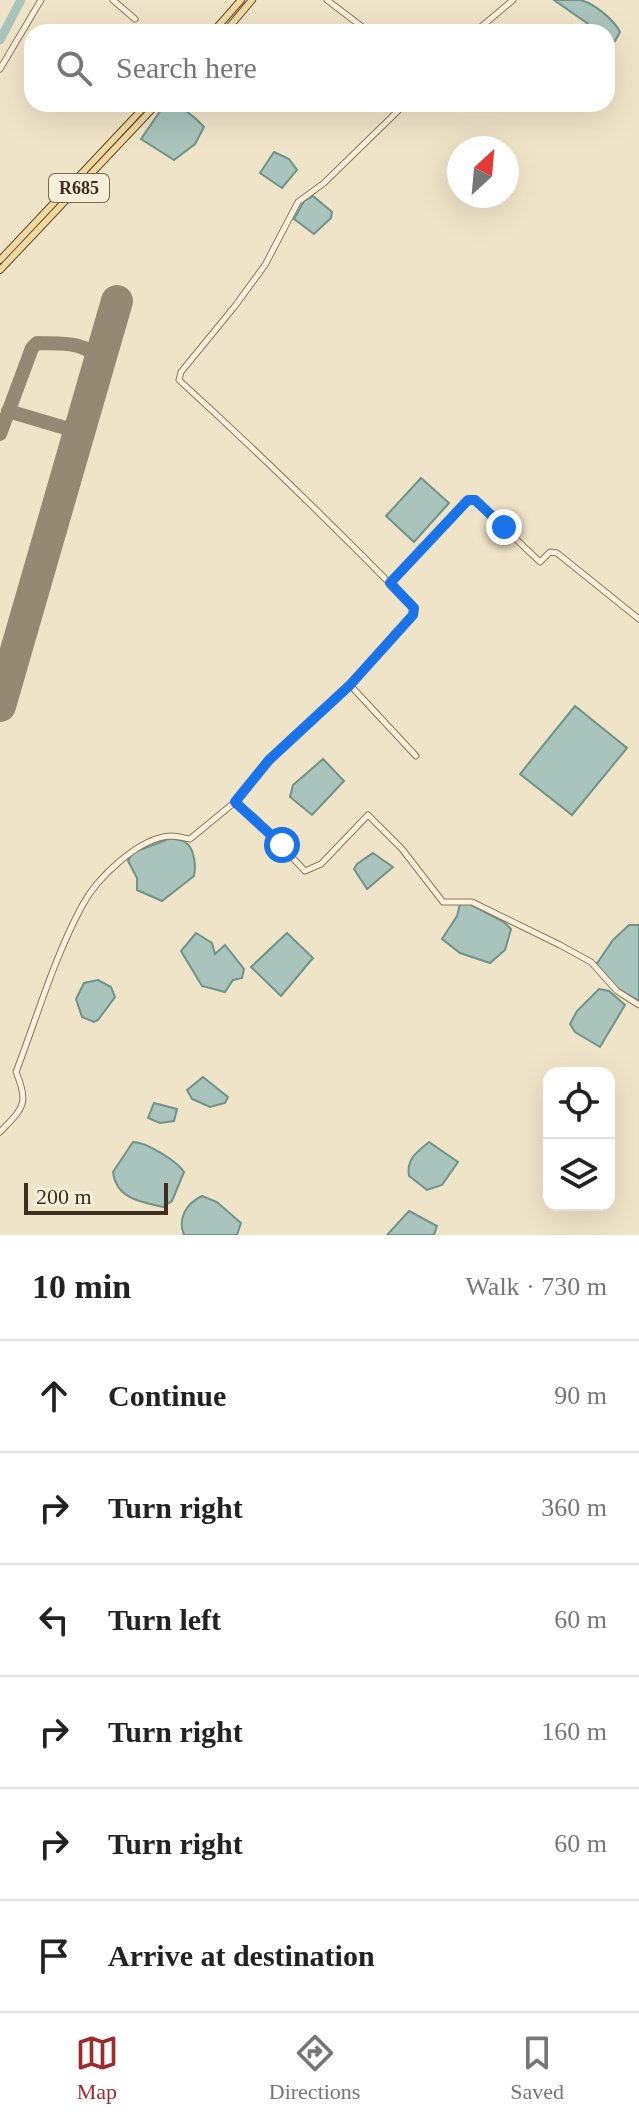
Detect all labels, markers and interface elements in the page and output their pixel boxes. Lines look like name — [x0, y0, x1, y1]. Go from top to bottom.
search box — [24, 24, 615, 112]
icon: search — [52, 46, 96, 90]
text: Search here — [116, 51, 257, 84]
north arrow — [447, 136, 519, 208]
road number: R685 — [49, 174, 109, 202]
route end — [486, 509, 522, 545]
route start — [264, 827, 300, 863]
map controls — [543, 1067, 615, 1211]
button: locate — [543, 1067, 615, 1139]
button: layers — [543, 1139, 615, 1211]
scale bar — [24, 1179, 168, 1215]
text: 200 m — [36, 1184, 92, 1209]
text: 10 min — [32, 1268, 131, 1305]
text: Walk · 730 m — [465, 1272, 607, 1301]
icon: ahead — [32, 1374, 76, 1418]
text: Continue — [108, 1379, 226, 1412]
text: 90 m — [554, 1381, 607, 1410]
icon: right — [32, 1486, 76, 1530]
text: Turn right — [108, 1491, 243, 1524]
text: 360 m — [541, 1493, 607, 1522]
icon: left — [32, 1598, 76, 1642]
text: Turn left — [108, 1603, 221, 1636]
text: 60 m — [554, 1605, 607, 1634]
icon: right — [32, 1710, 76, 1754]
text: Turn right — [108, 1715, 243, 1748]
text: 160 m — [541, 1717, 607, 1746]
icon: right — [32, 1822, 76, 1866]
text: Turn right — [108, 1827, 243, 1860]
text: 60 m — [554, 1829, 607, 1858]
icon: arrive — [32, 1934, 76, 1978]
text: Arrive at destination — [108, 1939, 375, 1972]
tab: Map — [75, 2031, 119, 2105]
tab: Directions — [269, 2031, 360, 2105]
tab: Saved — [510, 2031, 564, 2105]

